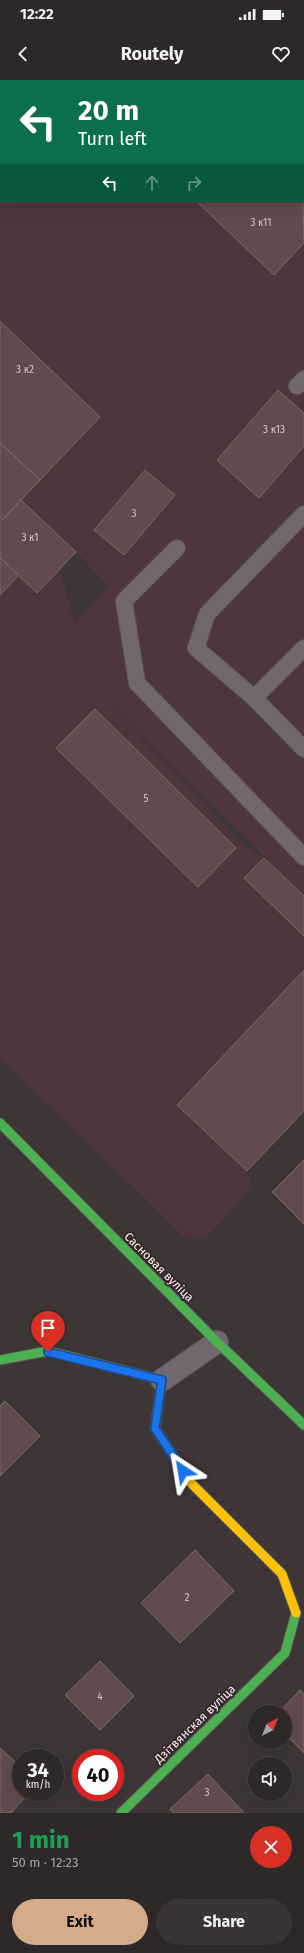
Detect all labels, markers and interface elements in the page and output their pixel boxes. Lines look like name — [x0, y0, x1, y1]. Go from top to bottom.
text: 12:22 — [20, 5, 54, 23]
icon: back — [12, 43, 34, 65]
text: Routely — [121, 43, 183, 65]
icon: heart — [270, 43, 292, 65]
text: 20 m — [78, 94, 139, 127]
icon: left — [12, 96, 64, 148]
text: Turn left — [78, 128, 147, 150]
icon: left — [99, 172, 121, 194]
icon: ahead — [141, 172, 163, 194]
icon: right — [183, 172, 205, 194]
house number: 3 к11 — [250, 217, 272, 229]
house number: 3 к2 — [16, 364, 34, 376]
house number: 3 к13 — [263, 424, 285, 436]
house number: 3 — [132, 508, 137, 520]
house number: 3 к1 — [21, 532, 39, 544]
house number: 5 — [143, 793, 149, 805]
street label: Сасновая вуліца — [121, 1229, 197, 1305]
pin — [31, 1311, 65, 1352]
icon: arrive — [37, 1317, 59, 1339]
position arrow — [162, 1450, 204, 1492]
house number: 2 — [185, 1592, 190, 1604]
street label: Дзітвянская вуліца — [151, 1682, 238, 1767]
house number: 4 — [97, 1691, 103, 1703]
north arrow — [248, 1705, 292, 1749]
map controls — [248, 1705, 292, 1801]
speed limit sign: 40 — [72, 1749, 124, 1801]
button: sound — [248, 1757, 292, 1801]
text: 34 — [27, 1758, 49, 1782]
text: km/h — [26, 1779, 50, 1791]
house number: 3 — [205, 1787, 210, 1799]
text: 1 min — [12, 1826, 70, 1854]
button: close — [250, 1826, 292, 1868]
text: 50 m · 12:23 — [12, 1855, 78, 1870]
button: Exit — [12, 1899, 148, 1945]
button: Share — [156, 1899, 292, 1945]

